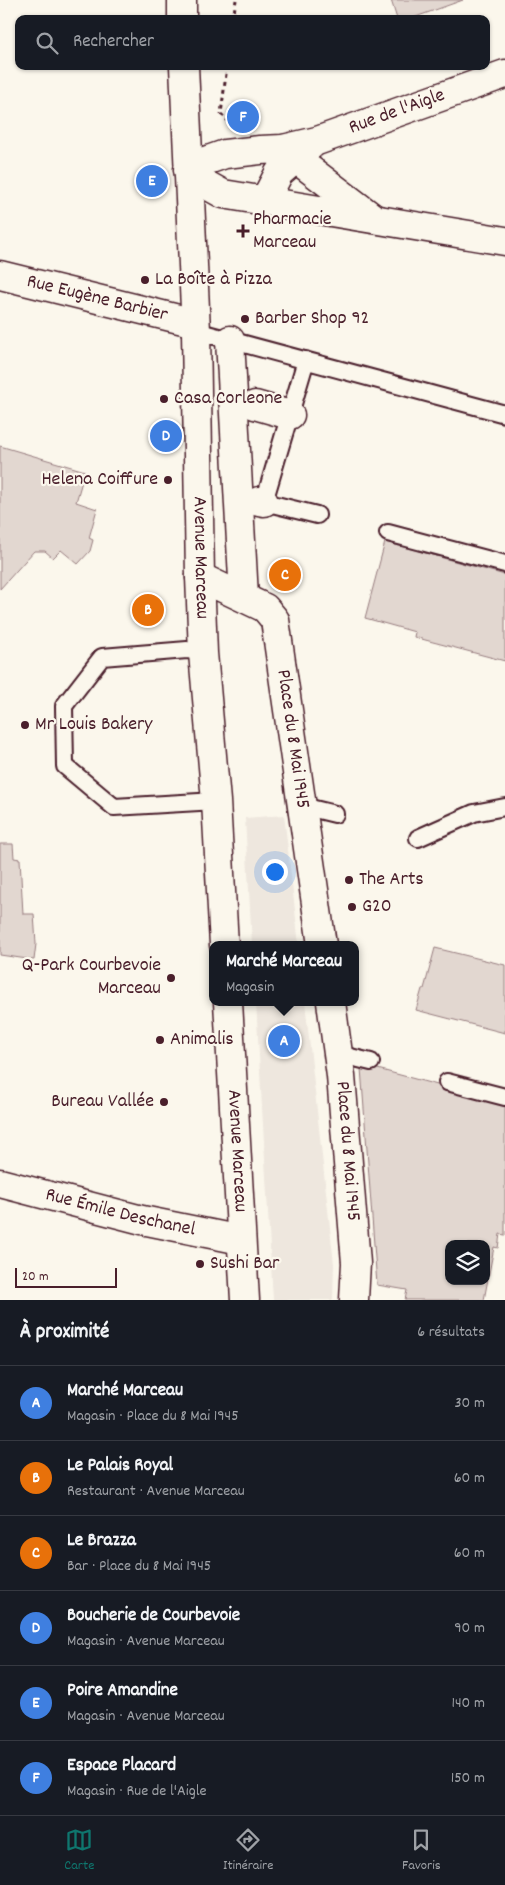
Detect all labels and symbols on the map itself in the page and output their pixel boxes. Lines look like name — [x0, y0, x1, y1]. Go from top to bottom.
street label: Rue de l'Aigle — [345, 82, 449, 142]
pin: F — [227, 98, 259, 136]
pin: E — [136, 162, 168, 200]
place label: Pharmacie Marceau — [253, 206, 332, 257]
marker: Pharmacie Marceau — [237, 225, 249, 237]
place label: La Boîte à Pizza — [155, 266, 272, 294]
street label: Rue Eugène Barbier — [24, 268, 171, 330]
marker: La Boîte à Pizza — [139, 274, 151, 286]
place label: Barber Shop 92 — [255, 305, 369, 333]
marker: Barber Shop 92 — [239, 313, 251, 325]
place label: Casa Corleone — [174, 385, 283, 413]
marker: Casa Corleone — [158, 393, 170, 405]
pin: D — [150, 417, 182, 455]
place label: Helena Coiffure — [41, 466, 158, 494]
marker: Helena Coiffure — [162, 474, 174, 486]
street label: Avenue Marceau — [185, 496, 216, 620]
pin: C — [269, 556, 301, 594]
pin: B — [132, 591, 164, 629]
street label: Place du 8 Mai 1945 — [268, 668, 316, 811]
place label: Mr Louis Bakery — [35, 711, 153, 739]
marker: Mr Louis Bakery — [19, 719, 31, 731]
your location — [262, 859, 288, 885]
place label: The Arts — [359, 866, 424, 894]
marker: The Arts — [343, 874, 355, 886]
place label: G20 — [362, 893, 392, 921]
marker: G20 — [346, 901, 358, 913]
place label: Q-Park Courbevoie Marceau — [22, 952, 161, 1003]
marker: Q-Park Courbevoie Marceau — [165, 972, 177, 984]
pin: A — [268, 1022, 300, 1060]
place label: Animalis — [170, 1026, 234, 1054]
marker: Animalis — [154, 1034, 166, 1046]
street label: Place du 8 Mai 1945 — [327, 1080, 367, 1222]
place label: Bureau Vallée — [51, 1088, 154, 1116]
street label: Avenue Marceau — [219, 1089, 254, 1213]
marker: Bureau Vallée — [158, 1096, 170, 1108]
street label: Rue Émile Deschanel — [42, 1181, 198, 1244]
place label: Sushi Bar — [210, 1250, 280, 1278]
marker: Sushi Bar — [194, 1258, 206, 1270]
scale bar — [15, 1265, 118, 1288]

